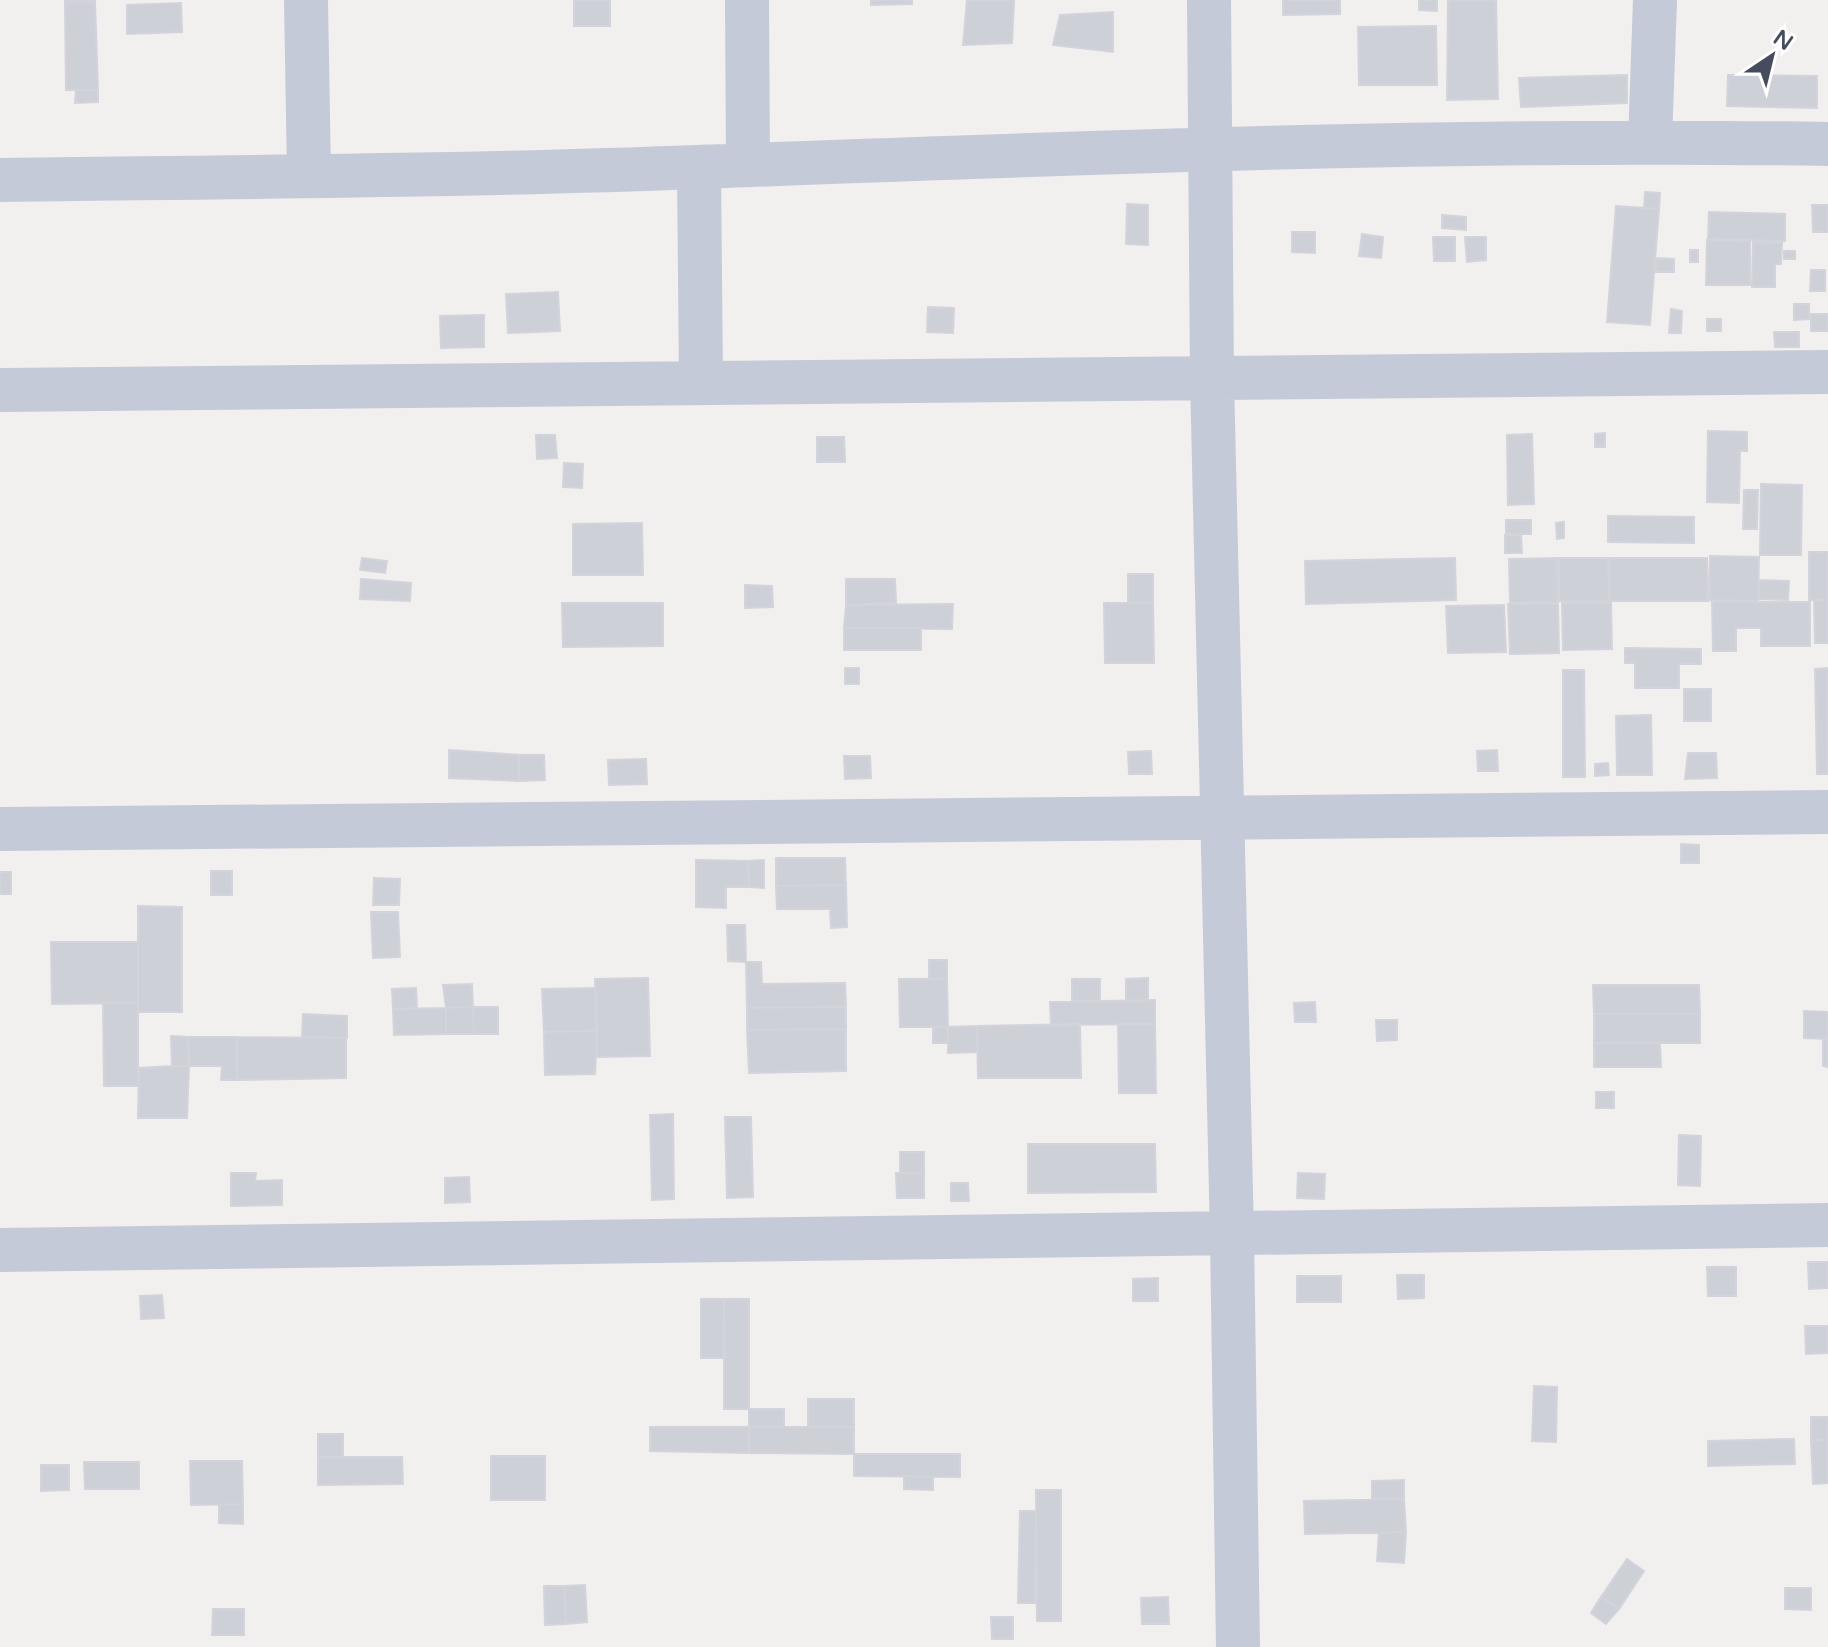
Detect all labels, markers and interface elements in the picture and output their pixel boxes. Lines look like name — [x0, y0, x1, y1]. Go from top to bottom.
north arrow — [1732, 16, 1812, 96]
text: N — [1768, 25, 1798, 56]

